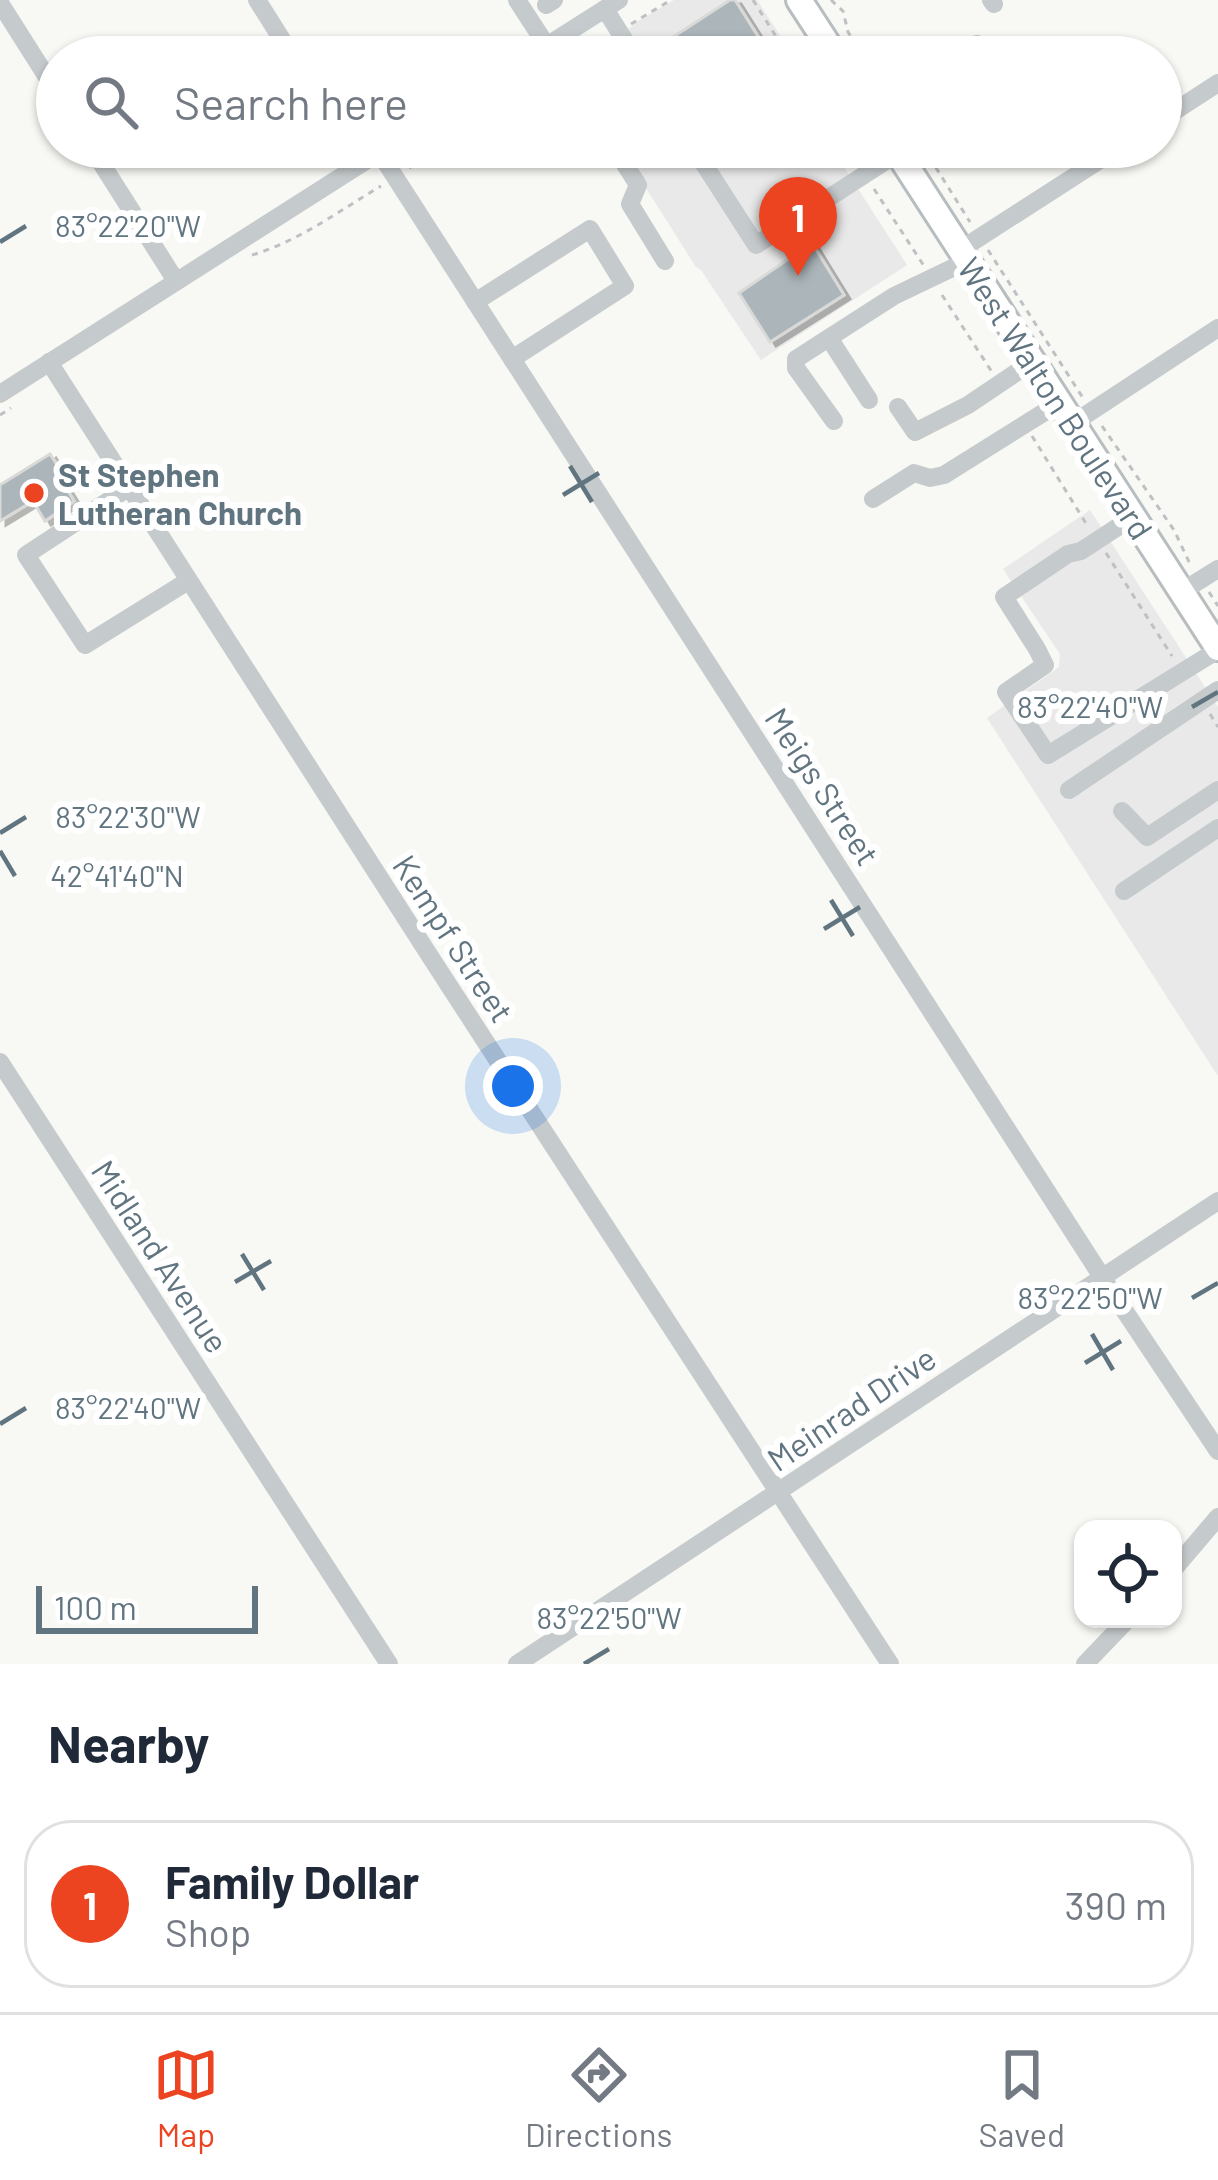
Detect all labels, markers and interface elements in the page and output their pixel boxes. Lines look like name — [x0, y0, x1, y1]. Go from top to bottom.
search box — [36, 36, 1182, 168]
icon: search — [78, 69, 144, 135]
text: Search here — [174, 75, 408, 129]
pin: 1 — [759, 177, 837, 276]
text: 83°22'20"W — [55, 207, 201, 243]
street label: West Walton Boulevard — [950, 250, 1162, 546]
place label: St Stephen Lutheran Church — [58, 454, 302, 532]
marker: St Stephen Lutheran Church — [21, 480, 47, 506]
text: 83°22'40"W — [1017, 688, 1163, 724]
street label: Meigs Street — [757, 700, 889, 872]
text: 83°22'30"W — [55, 798, 201, 834]
street label: Kempf Street — [385, 847, 523, 1029]
text: 42°41'40"N — [50, 857, 184, 893]
your location — [483, 1056, 543, 1116]
street label: Midland Avenue — [84, 1152, 238, 1360]
text: 83°22'50"W — [1017, 1279, 1163, 1315]
street label: Meinrad Drive — [759, 1337, 943, 1479]
text: 83°22'40"W — [55, 1389, 201, 1425]
map controls — [1074, 1520, 1182, 1628]
button: locate — [1074, 1520, 1182, 1628]
scale bar — [36, 1580, 258, 1633]
text: 100 m — [54, 1587, 137, 1627]
text: 83°22'50"W — [536, 1599, 682, 1635]
text: Nearby — [48, 1712, 209, 1773]
text: Family Dollar — [165, 1854, 419, 1908]
text: 1 — [83, 1881, 97, 1928]
text: 390 m — [1065, 1881, 1167, 1928]
text: Shop — [165, 1908, 251, 1955]
tab: Map — [153, 2042, 219, 2154]
tab: Directions — [525, 2042, 672, 2154]
tab: Saved — [978, 2042, 1065, 2154]

